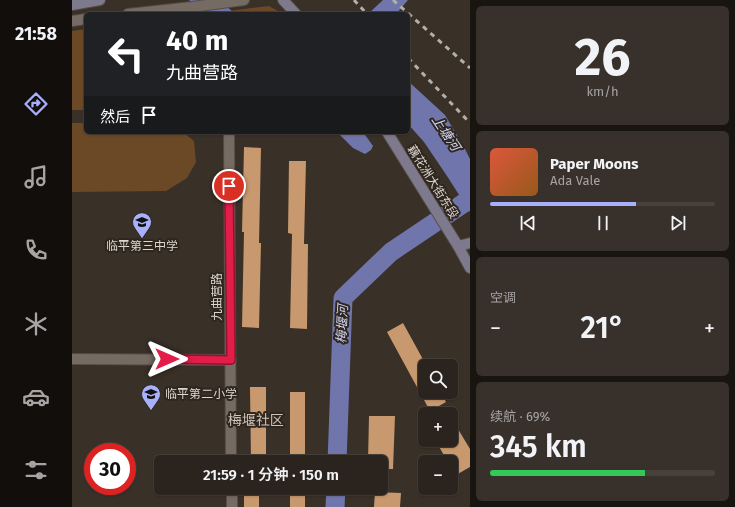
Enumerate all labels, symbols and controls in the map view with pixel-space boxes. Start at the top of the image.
text: 21:58 [15,23,57,45]
text: 40 m [166,24,229,57]
text: 26 [574,26,631,89]
icon: left [100,28,152,80]
text: 九曲营路 [166,62,238,84]
text: km/h [586,84,619,99]
icon: directions [22,90,50,118]
icon: arrive [138,104,160,126]
text: 然后 [100,108,130,126]
water label: 上塘河 [429,113,465,156]
street label: 藕花洲大街东段 [405,143,461,221]
text: Paper Moons [550,155,638,173]
icon: music [22,163,50,191]
pin [212,169,246,203]
text: Ada Vale [550,173,600,188]
icon: arrive [218,175,240,197]
school or university icon: 临平第三中学 [131,211,153,239]
icon: previous [517,212,539,234]
icon: pause [592,212,614,234]
icon: next [667,212,689,234]
icon: phone [22,236,50,264]
place label: 临平第三中学 [106,239,178,253]
street label: 九曲营路 [210,273,224,321]
text: 空调 [490,290,516,305]
water label: 梅堰河 [333,301,351,344]
icon: climate [22,310,50,338]
text: 21° [581,310,625,346]
text: − [490,315,501,342]
text: + [704,315,715,342]
position arrow [146,338,188,380]
map controls [418,359,458,495]
button: search [418,359,458,399]
icon: car [22,383,50,411]
school or university icon: 临平第二小学 [140,383,162,411]
place label: 临平第二小学 [165,387,237,401]
button: + [418,407,458,447]
text: 续航 · 69% [490,409,550,424]
district label: 梅堰社区 [228,412,284,429]
text: 345 km [490,429,587,465]
speed limit sign: 30 [84,443,136,495]
button: − [418,455,458,495]
icon: filters [22,456,50,484]
text: 21:59 · 1 分钟 · 150 m [203,466,339,484]

